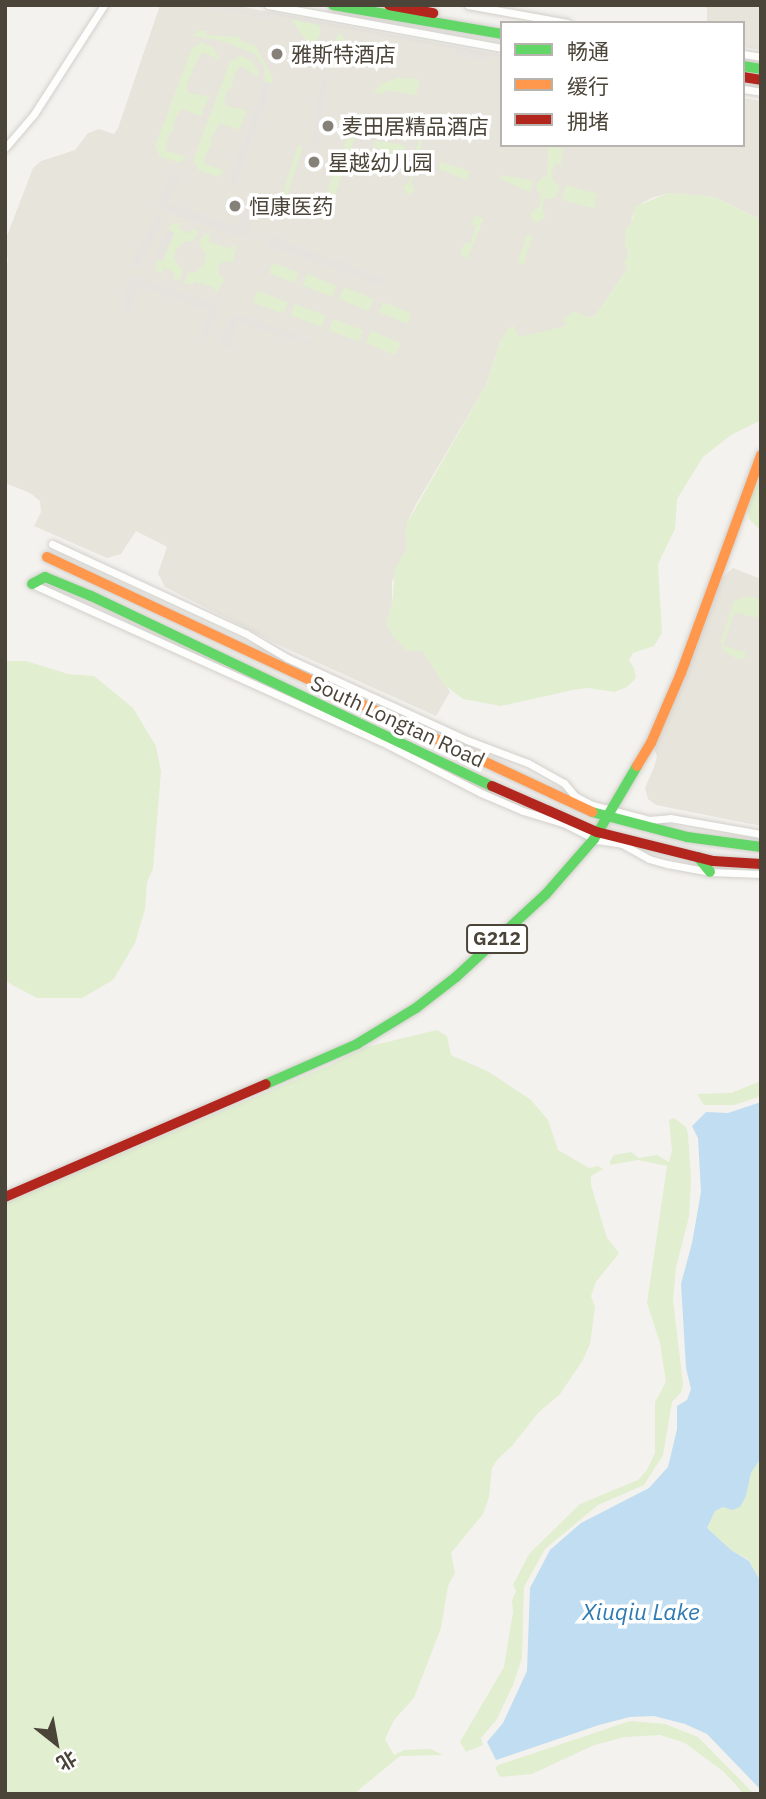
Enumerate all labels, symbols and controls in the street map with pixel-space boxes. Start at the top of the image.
legend [500,21,745,147]
text: 畅通 [567,37,609,65]
place label: 雅斯特酒店 [291,41,396,67]
marker: 雅斯特酒店 [269,46,285,62]
text: 缓行 [567,72,609,100]
text: 拥堵 [567,107,609,135]
place label: 麦田居精品酒店 [342,113,489,139]
marker: 麦田居精品酒店 [320,118,336,134]
place label: 星越幼儿园 [328,149,433,175]
marker: 星越幼儿园 [306,154,322,170]
place label: 恒康医药 [249,193,333,219]
marker: 恒康医药 [227,198,243,214]
street label: South Longtan Road [307,670,489,772]
road number: G212 [466,923,528,954]
water label: Xiuqiu Lake [582,1597,700,1625]
north arrow [21,1708,91,1778]
text: 北 [52,1746,81,1776]

